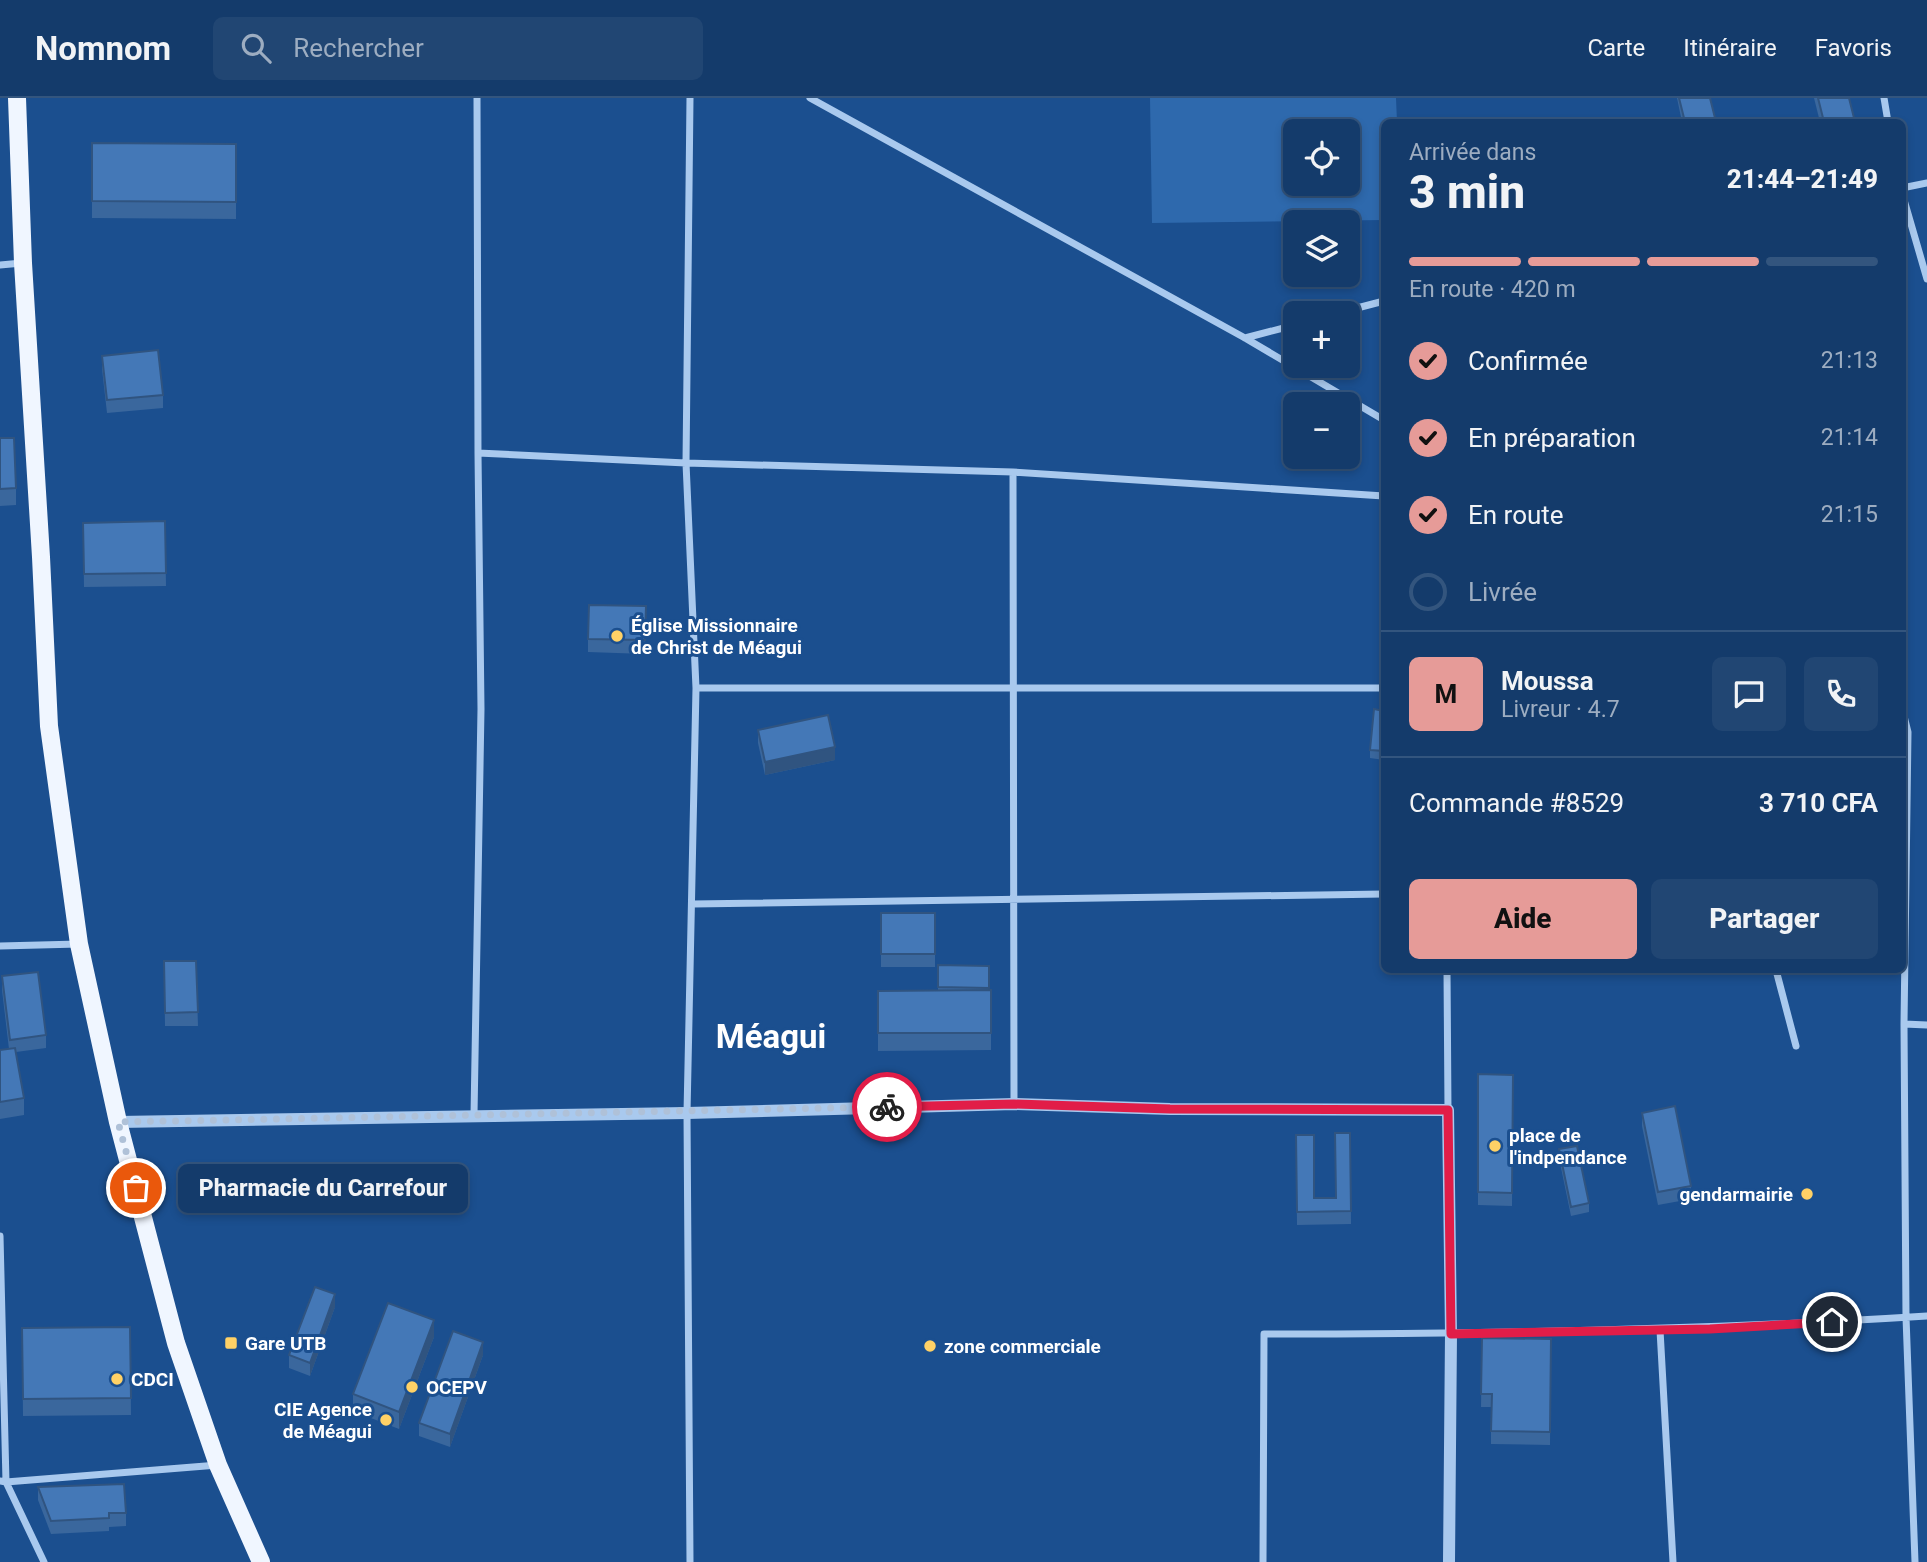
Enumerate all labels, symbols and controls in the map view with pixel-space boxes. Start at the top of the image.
search box [213,17,703,80]
text: Nomnom [35,29,171,68]
icon: search [237,29,275,67]
text: Rechercher [293,33,424,63]
text: Carte [1587,34,1645,62]
text: Itinéraire [1683,34,1777,62]
text: Favoris [1815,34,1892,62]
map controls [1283,119,1360,469]
button: locate [1283,119,1360,196]
text: Arrivée dans [1409,139,1536,166]
text: 21:44–21:49 [1727,164,1878,194]
text: 3 min [1409,165,1525,219]
button: layers [1283,210,1360,287]
text: En route · 420 m [1409,276,1576,303]
button: + [1283,301,1360,378]
icon: check [1409,342,1447,380]
text: Confirmée [1468,346,1588,376]
text: 21:13 [1821,347,1878,374]
button: − [1283,392,1360,469]
icon: check [1409,419,1447,457]
text: En préparation [1468,423,1636,453]
text: 21:14 [1821,424,1878,451]
icon: check [1409,496,1447,534]
text: En route [1468,500,1564,530]
text: 21:15 [1821,501,1878,528]
text: Livrée [1468,577,1537,607]
place label: Église Missionnaire de Christ de Méagui [631,614,802,659]
marker: Église Missionnaire de Christ de Méagui [609,628,625,644]
button: chat [1712,657,1786,731]
button: phone [1804,657,1878,731]
text: Moussa [1501,666,1594,696]
text: M [1435,679,1457,709]
text: Livreur · 4.7 [1501,696,1620,723]
text: Commande #8529 [1409,788,1624,818]
text: 3 710 CFA [1759,788,1878,818]
button: Aide [1409,879,1637,959]
button: Partager [1651,879,1878,959]
district label: Méagui [716,1017,826,1056]
courier [852,1072,922,1142]
icon: bike [868,1088,906,1126]
place label: place de l'indpendance [1509,1124,1627,1169]
marker: place de l'indpendance [1487,1138,1503,1154]
pin [106,1158,166,1218]
callout: Pharmacie du Carrefour [178,1164,468,1212]
icon: bag [117,1169,155,1207]
text: Pharmacie du Carrefour [199,1175,447,1202]
place label: gendarmairie [1680,1183,1793,1206]
marker: gendarmairie [1799,1186,1815,1202]
pin [1802,1292,1862,1352]
icon: home [1813,1303,1851,1341]
place label: Gare UTB [245,1332,326,1355]
marker: Gare UTB [223,1335,239,1351]
place label: zone commerciale [944,1335,1101,1358]
marker: zone commerciale [922,1338,938,1354]
place label: CDCI [131,1368,174,1391]
marker: CDCI [109,1371,125,1387]
place label: OCEPV [426,1376,487,1399]
marker: OCEPV [404,1379,420,1395]
place label: CIE Agence de Méagui [274,1398,372,1443]
marker: CIE Agence de Méagui [378,1412,394,1428]

